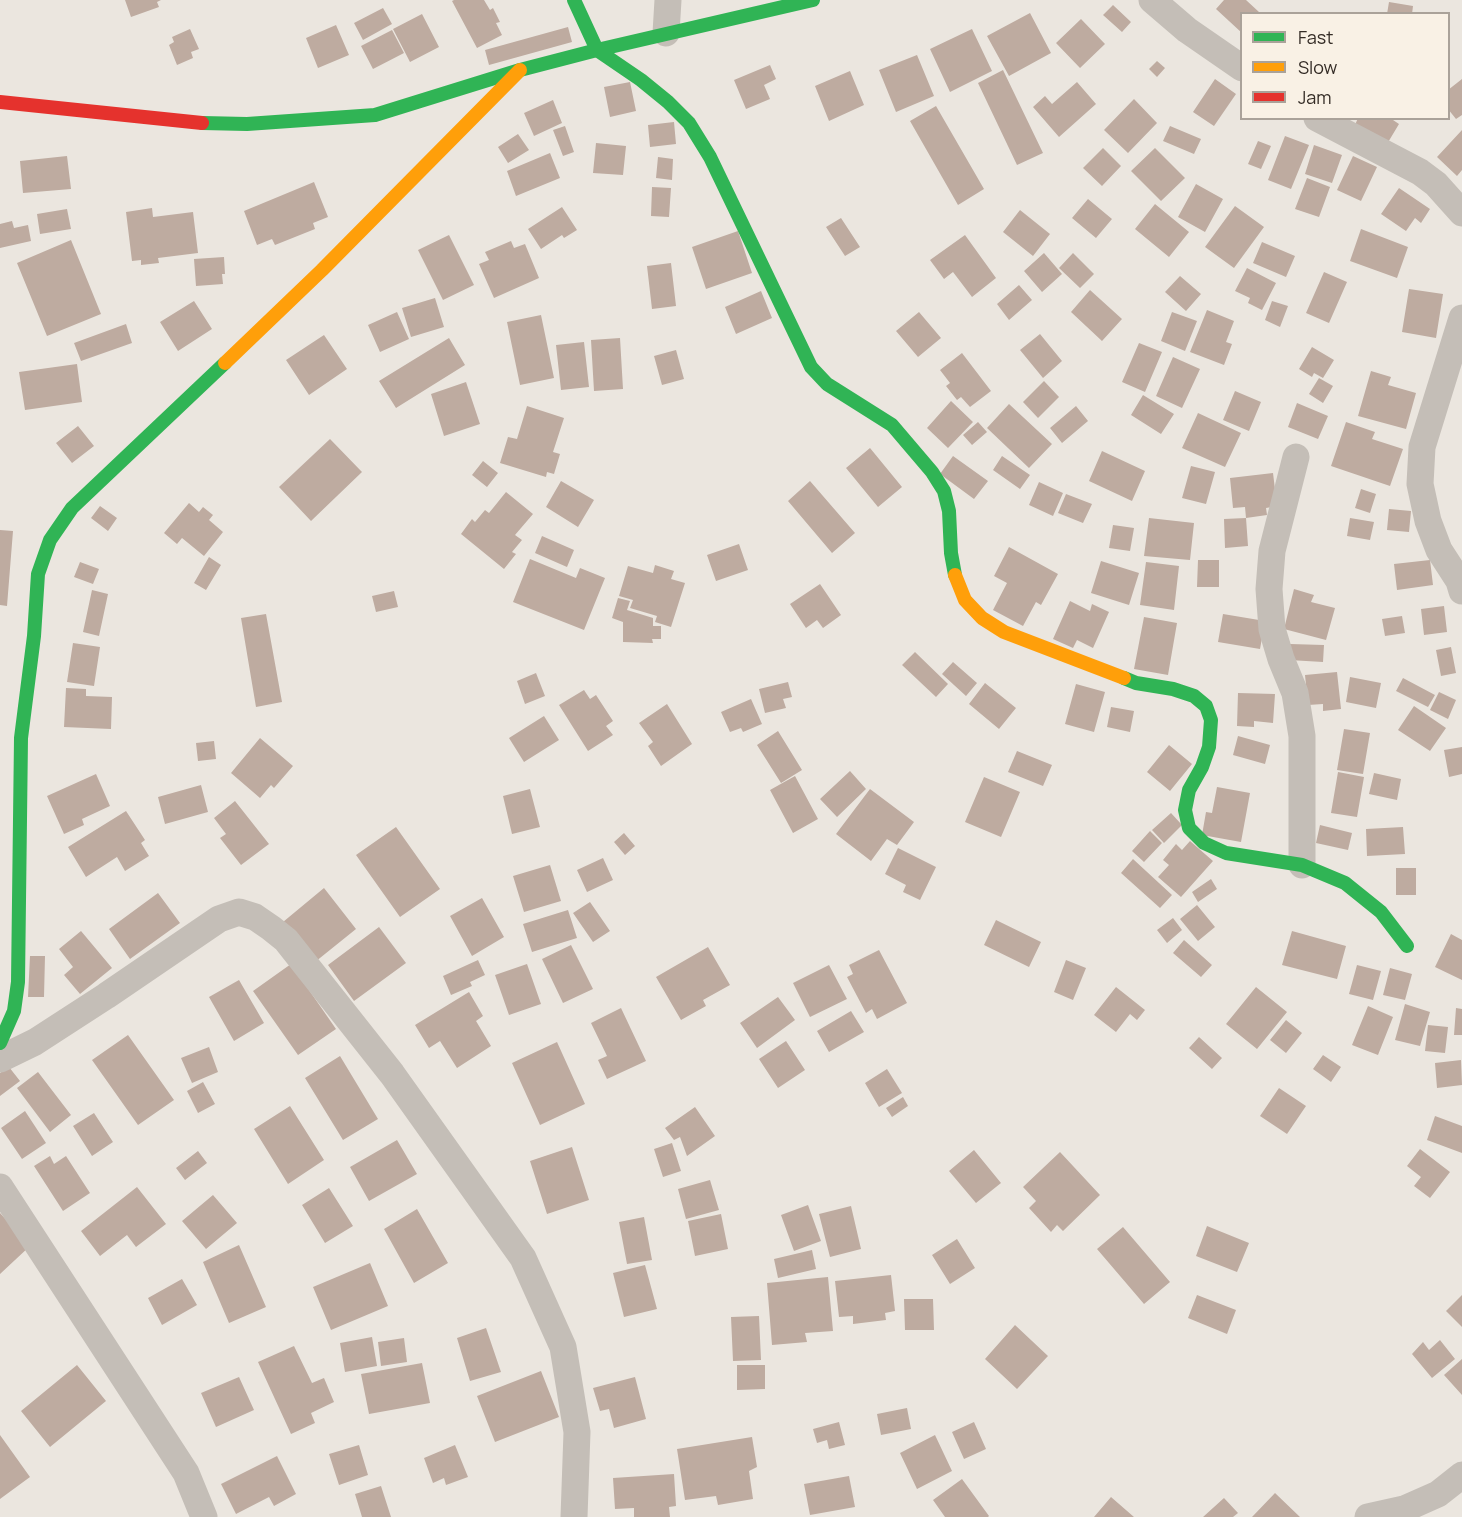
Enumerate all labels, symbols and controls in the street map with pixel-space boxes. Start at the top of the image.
legend [1240,12,1450,120]
text: Fast [1298,25,1333,49]
text: Slow [1298,55,1337,79]
text: Jam [1298,85,1332,109]

